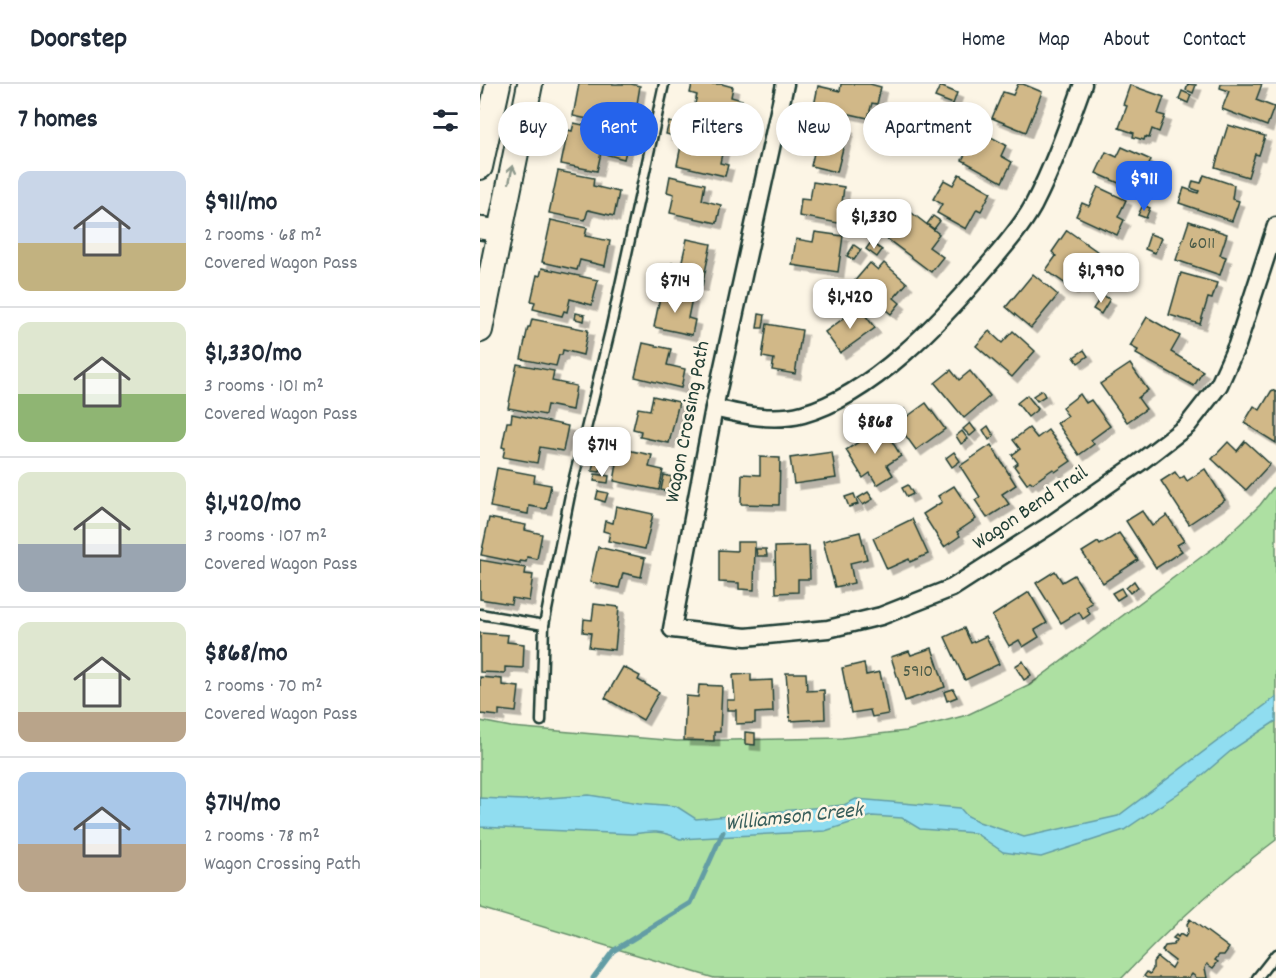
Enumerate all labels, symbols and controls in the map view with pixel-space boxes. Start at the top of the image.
text: Doorstep [30,21,127,61]
text: Home [961,26,1005,56]
text: Map [1038,26,1070,56]
text: About [1103,26,1150,56]
text: Contact [1183,26,1246,56]
text: 7 homes [18,102,98,139]
chip: Buy [498,102,568,156]
chip: Rent [580,102,658,156]
chip: Filters [670,102,764,156]
chip: New [776,102,851,156]
chip: Apartment [863,102,993,156]
icon: filters [429,104,462,137]
pin: $911 [1108,161,1180,212]
one-way arrow [506,165,517,184]
text: $911 [1130,166,1158,194]
text: $911/mo [204,185,277,222]
icon: home [66,195,138,267]
pin: $1,330 [825,199,923,250]
text: $1,330 [851,204,897,232]
text: 2 rooms · 68 m² [204,222,322,250]
house number: 6011 [1189,232,1215,257]
text: Covered Wagon Pass [204,250,358,278]
pin: $1,990 [1052,253,1150,304]
text: $1,990 [1077,258,1125,286]
pin: $714 [639,263,711,314]
text: $714 [660,268,690,296]
pin: $1,420 [801,279,899,330]
text: $1,420 [827,284,873,312]
text: $1,330/mo [204,336,302,373]
street label: Wagon Crossing Path [659,338,719,506]
icon: home [66,346,138,418]
text: 3 rooms · 101 m² [204,373,324,401]
text: Covered Wagon Pass [204,401,358,429]
pin: $868 [839,404,911,455]
text: $868 [857,409,893,437]
pin: $714 [566,427,638,478]
text: $714 [587,432,617,460]
street label: Wagon Bend Trail [967,459,1095,559]
text: $1,420/mo [204,486,301,523]
icon: home [66,496,138,568]
text: 3 rooms · 107 m² [204,523,327,551]
text: Covered Wagon Pass [204,551,358,579]
text: $868/mo [204,636,288,673]
icon: home [66,646,138,718]
house number: 5910 [903,660,933,685]
text: 2 rooms · 70 m² [204,673,323,701]
text: Covered Wagon Pass [204,701,358,729]
text: $714/mo [204,786,280,823]
water label: Williamson Creek [724,795,866,841]
icon: home [66,796,138,868]
text: 2 rooms · 78 m² [204,823,320,851]
text: Wagon Crossing Path [204,851,361,879]

